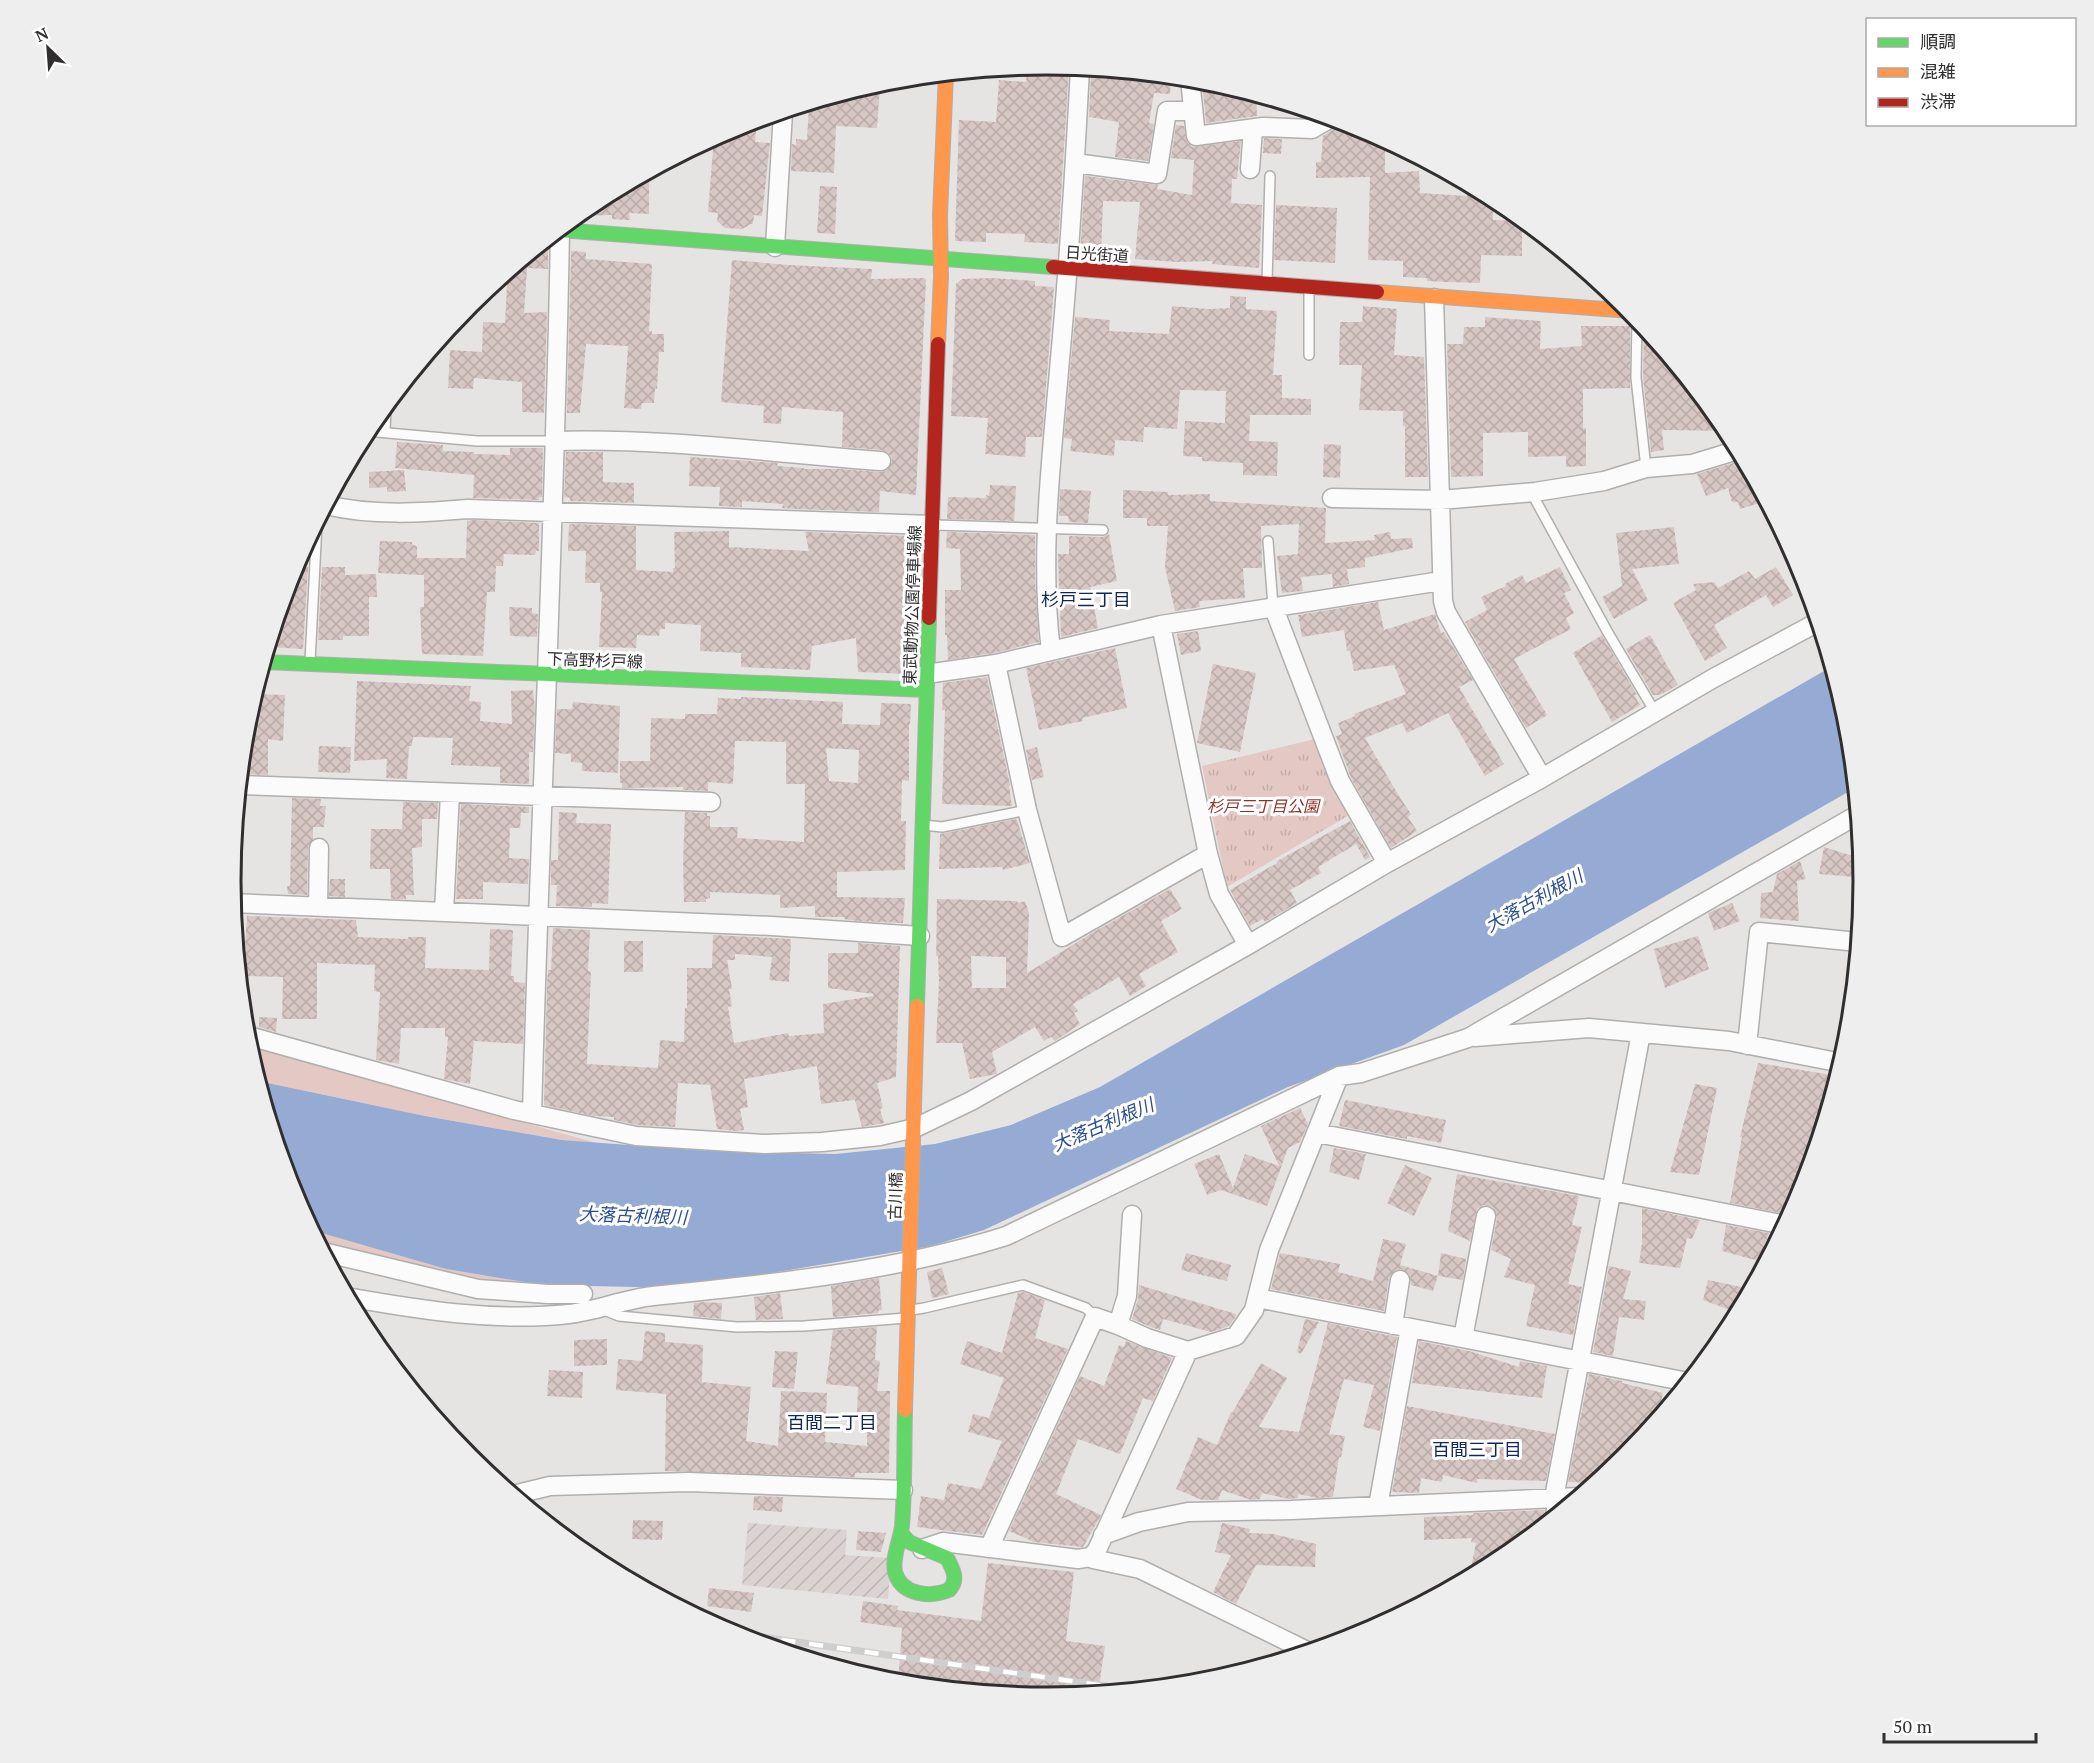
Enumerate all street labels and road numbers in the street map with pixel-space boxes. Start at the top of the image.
street label: 日光街道 [1064,241,1130,267]
street label: 東武動物公園停車場線 [898,525,926,685]
street label: 下高野杉戸線 [547,647,643,673]
street label: 古川橋 [883,1172,907,1220]

